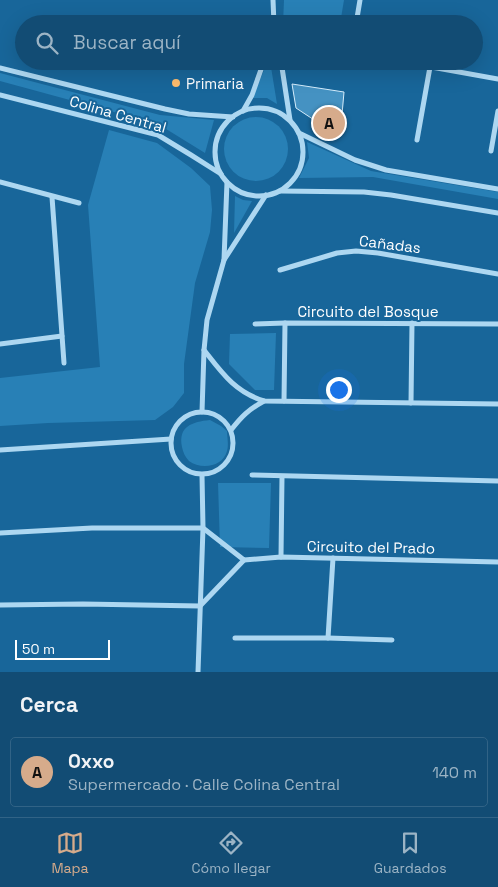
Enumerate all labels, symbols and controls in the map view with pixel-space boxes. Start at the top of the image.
search box [15,15,483,70]
icon: search [33,29,61,57]
text: Buscar aquí [73,30,181,55]
place label: Primaria [186,74,244,93]
marker: Primaria [170,77,182,89]
street label: Colina Central [67,91,169,137]
pin: A [313,104,345,142]
street label: Cañadas [358,231,422,257]
street label: Circuito del Bosque [297,302,439,321]
your location [326,377,352,403]
street label: Circuito del Prado [307,536,435,558]
scale bar [15,637,110,660]
text: 50 m [22,640,55,658]
text: Cerca [20,691,78,718]
text: Oxxo [68,749,114,774]
text: A [32,762,42,783]
text: 140 m [432,762,477,783]
text: Supermercado · Calle Colina Central [68,774,340,795]
tab: Mapa [51,829,89,877]
tab: Cómo llegar [192,829,271,877]
tab: Guardados [374,829,447,877]

